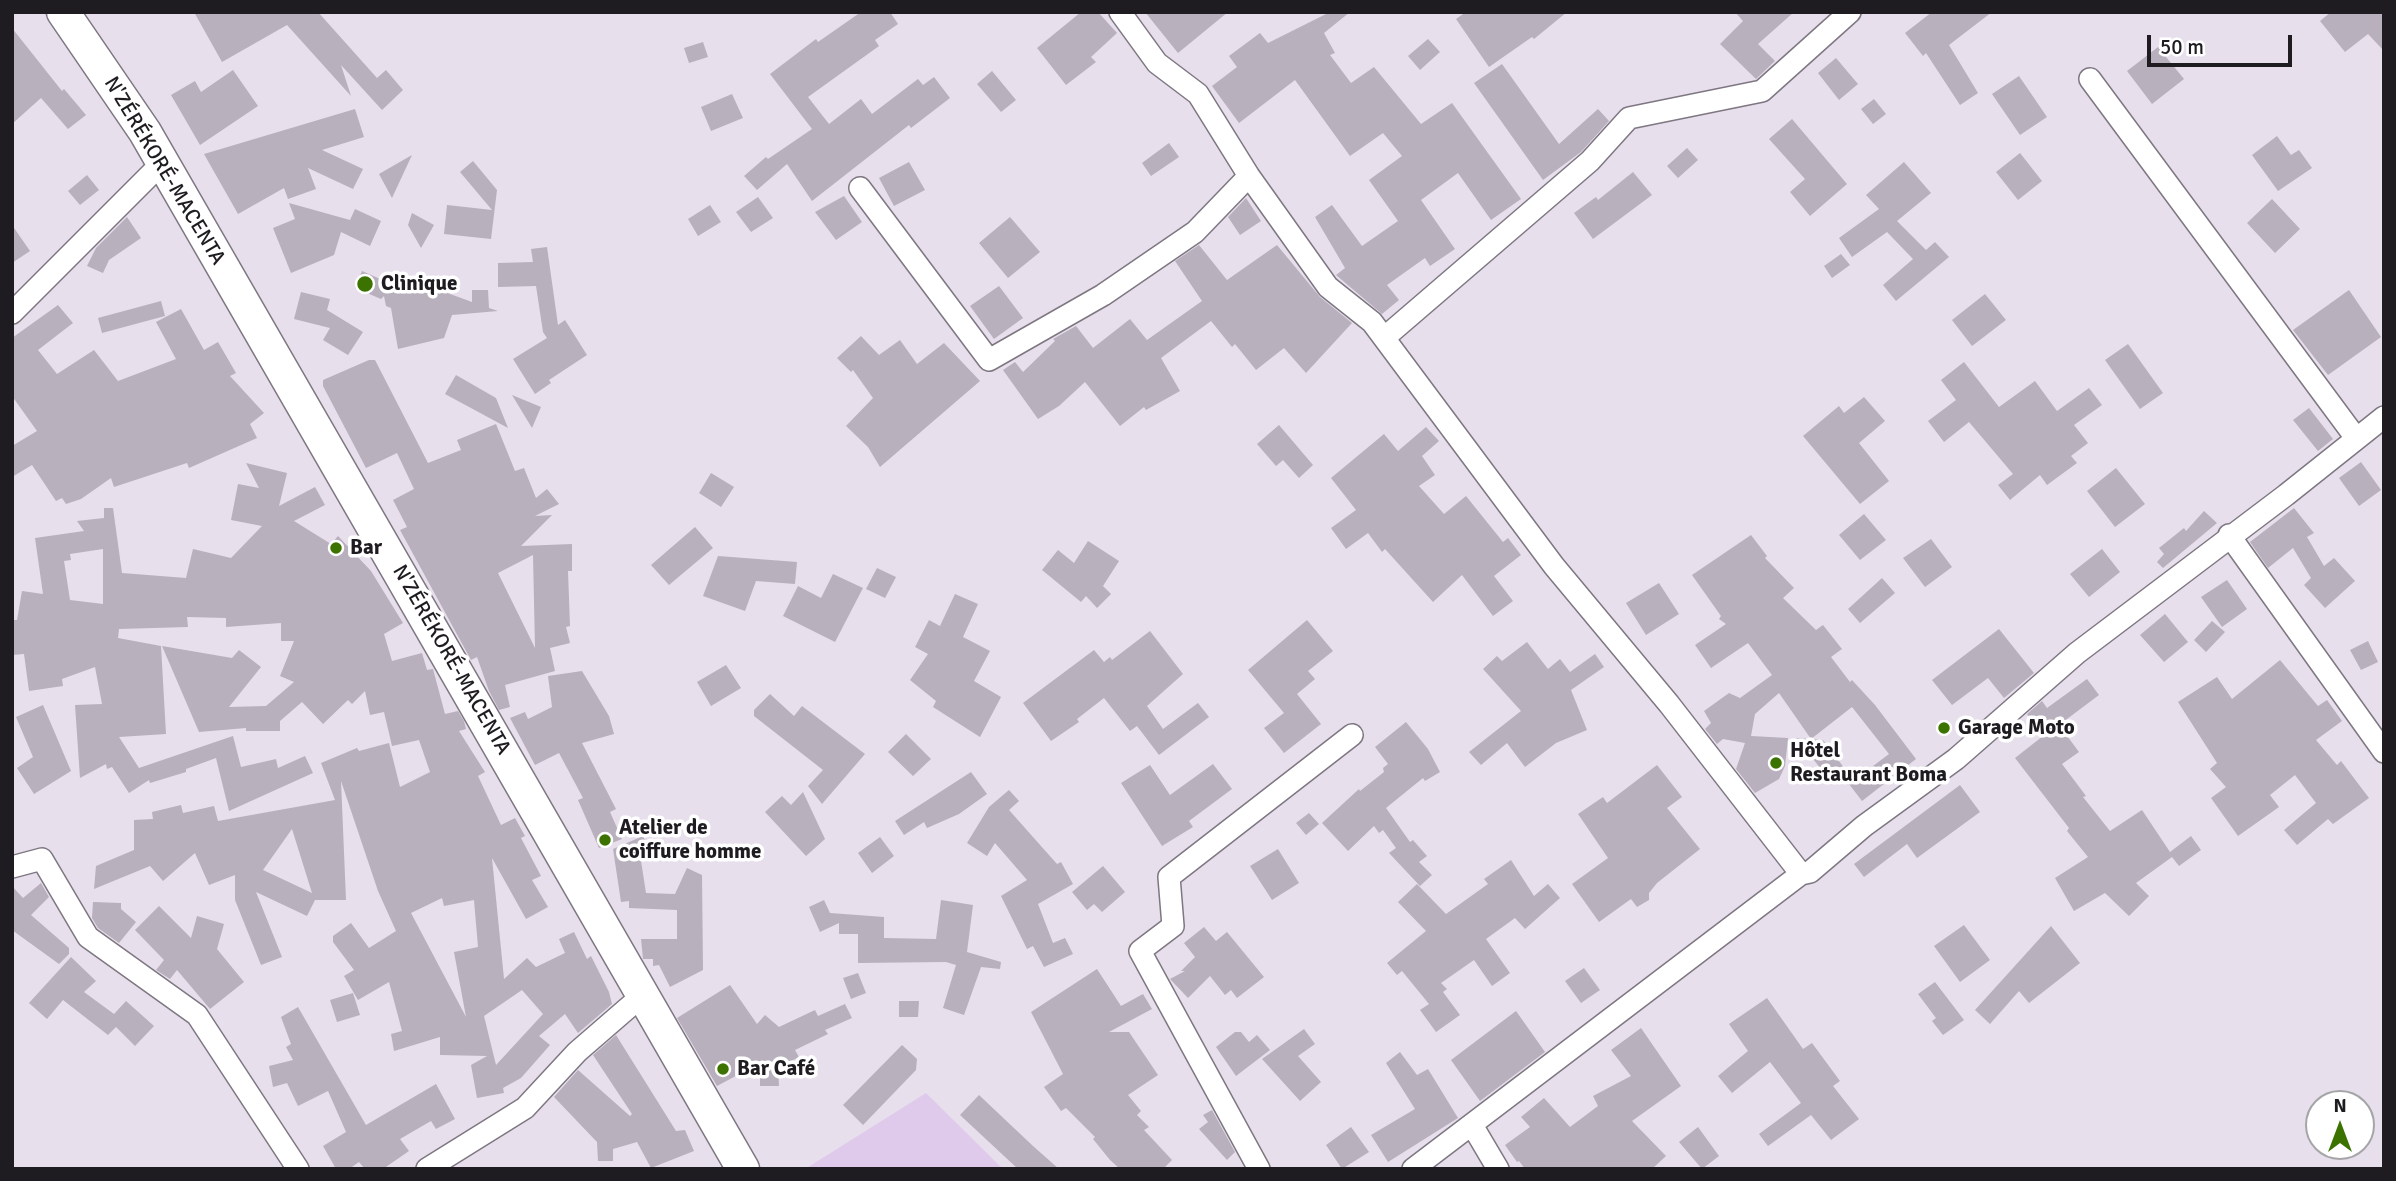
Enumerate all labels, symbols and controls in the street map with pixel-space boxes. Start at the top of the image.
scale bar [2151,21,2296,65]
text: 50 m [2160,34,2204,60]
street label: N'ZÉRÉKORÉ-MACENTA [98,72,230,270]
place label: Clinique [381,271,457,297]
marker: Clinique [355,274,375,294]
place label: Bar [350,535,382,561]
marker: Bar [328,540,344,556]
street label: N'ZÉRÉKORÉ-MACENTA [386,561,516,759]
place label: Garage Moto [1958,715,2075,741]
marker: Garage Moto [1936,720,1952,736]
place label: Hôtel Restaurant Boma [1790,738,1947,788]
marker: Hôtel Restaurant Boma [1768,755,1784,771]
place label: Atelier de coiffure homme [619,815,761,865]
marker: Atelier de coiffure homme [597,832,613,848]
place label: Bar Café [737,1056,815,1082]
marker: Bar Café [715,1061,731,1077]
north arrow [2305,1090,2375,1160]
text: N [2333,1094,2347,1118]

